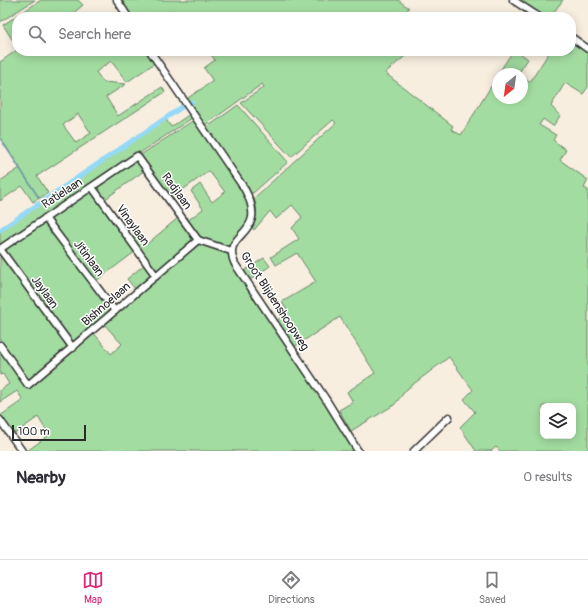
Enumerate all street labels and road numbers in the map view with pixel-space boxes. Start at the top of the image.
street label: Radjlaan [158,170,195,213]
street label: Ratielaan [39,175,86,212]
street label: Vinaylaan [113,202,153,249]
street label: Jitinlaan [70,237,107,280]
street label: Groot Blijdenshoopweg [237,249,312,354]
street label: Jaylaan [28,273,62,312]
street label: Bishnoelaan [79,279,134,330]

